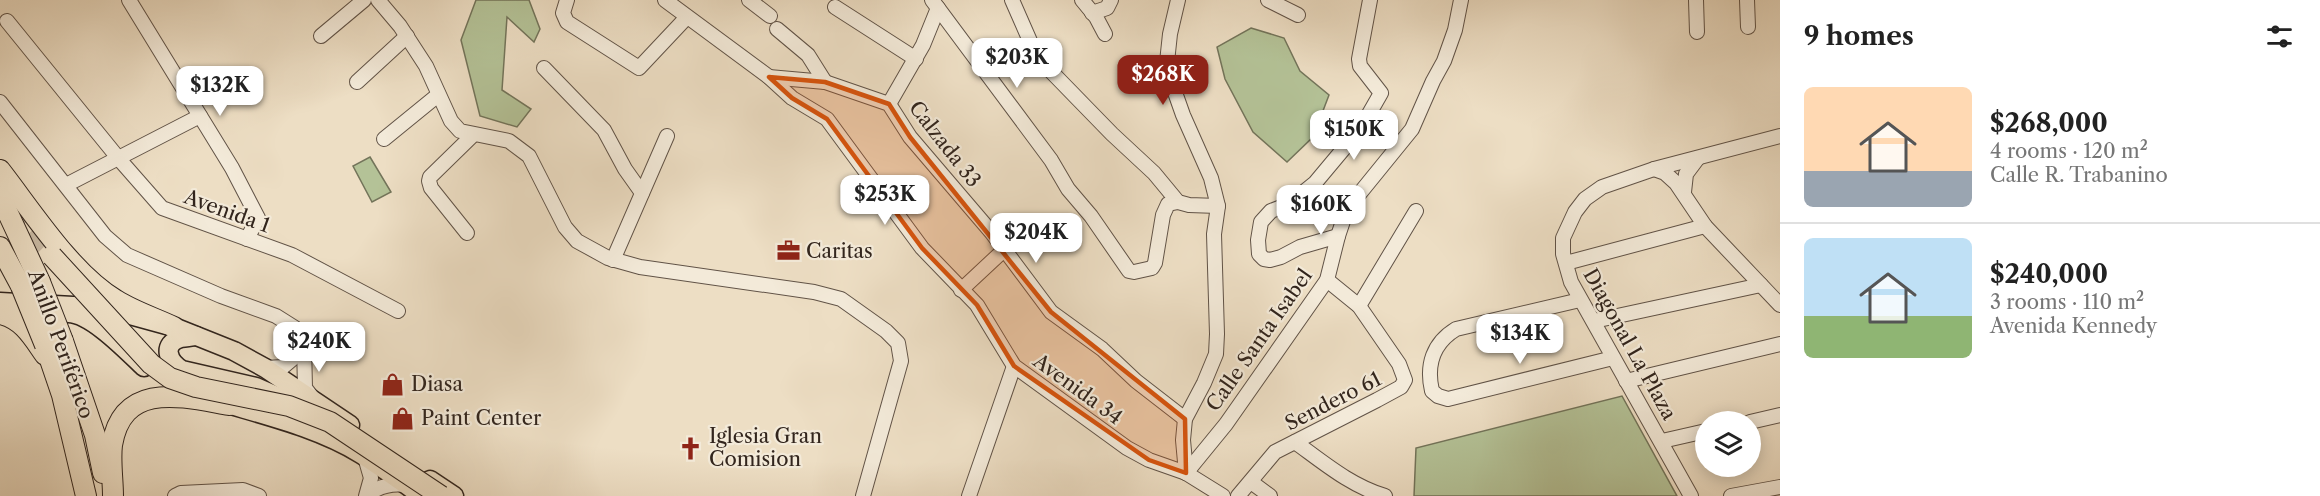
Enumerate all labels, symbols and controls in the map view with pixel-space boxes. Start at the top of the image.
text: 9 homes [1804,20,1914,52]
icon: filters [2263,20,2296,53]
pin: $203K [975,38,1059,89]
text: $203K [986,45,1049,69]
pin: $268K [1121,55,1205,106]
text: $268K [1131,62,1195,86]
pin: $132K [178,66,262,117]
text: $132K [190,73,250,97]
street label: Calzada 33 [904,96,986,192]
text: $268,000 [1990,107,2108,139]
pin: $150K [1312,110,1396,161]
icon: home [1852,111,1924,183]
text: $150K [1324,117,1384,141]
text: 4 rooms · 120 m² [1990,139,2148,163]
text: Calle R. Trabanino [1990,163,2168,187]
pin: $253K [843,175,927,226]
text: $253K [854,182,916,206]
street label: Avenida 1 [180,184,274,238]
pin: $160K [1279,185,1363,236]
text: $160K [1291,192,1351,216]
pin: $204K [994,213,1078,264]
text: $204K [1004,220,1068,244]
office icon: Caritas [775,238,801,264]
place label: Caritas [806,239,873,263]
text: $240,000 [1990,258,2108,290]
icon: home [1852,262,1924,334]
street label: Calle Santa Isabel [1201,264,1317,416]
street label: Diagonal La Plaza [1578,264,1682,424]
street label: Anillo Periférico [23,265,99,422]
text: 3 rooms · 110 m² [1990,290,2144,314]
pin: $134K [1478,314,1562,365]
text: Avenida Kennedy [1990,314,2157,338]
text: $134K [1490,321,1550,345]
pin: $240K [277,322,361,373]
text: $240K [287,329,351,353]
street label: Avenida 34 [1028,348,1127,429]
street label: Sendero 61 [1281,366,1386,436]
shop icon: Diasa [380,371,406,397]
place label: Diasa [411,372,464,396]
shop icon: Paint Center [390,405,416,431]
place label: Paint Center [421,406,542,430]
map controls [1695,411,1761,477]
button: layers [1695,411,1761,477]
place label: Iglesia Gran Comision [709,424,822,471]
church icon: Iglesia Gran Comision [678,435,704,461]

